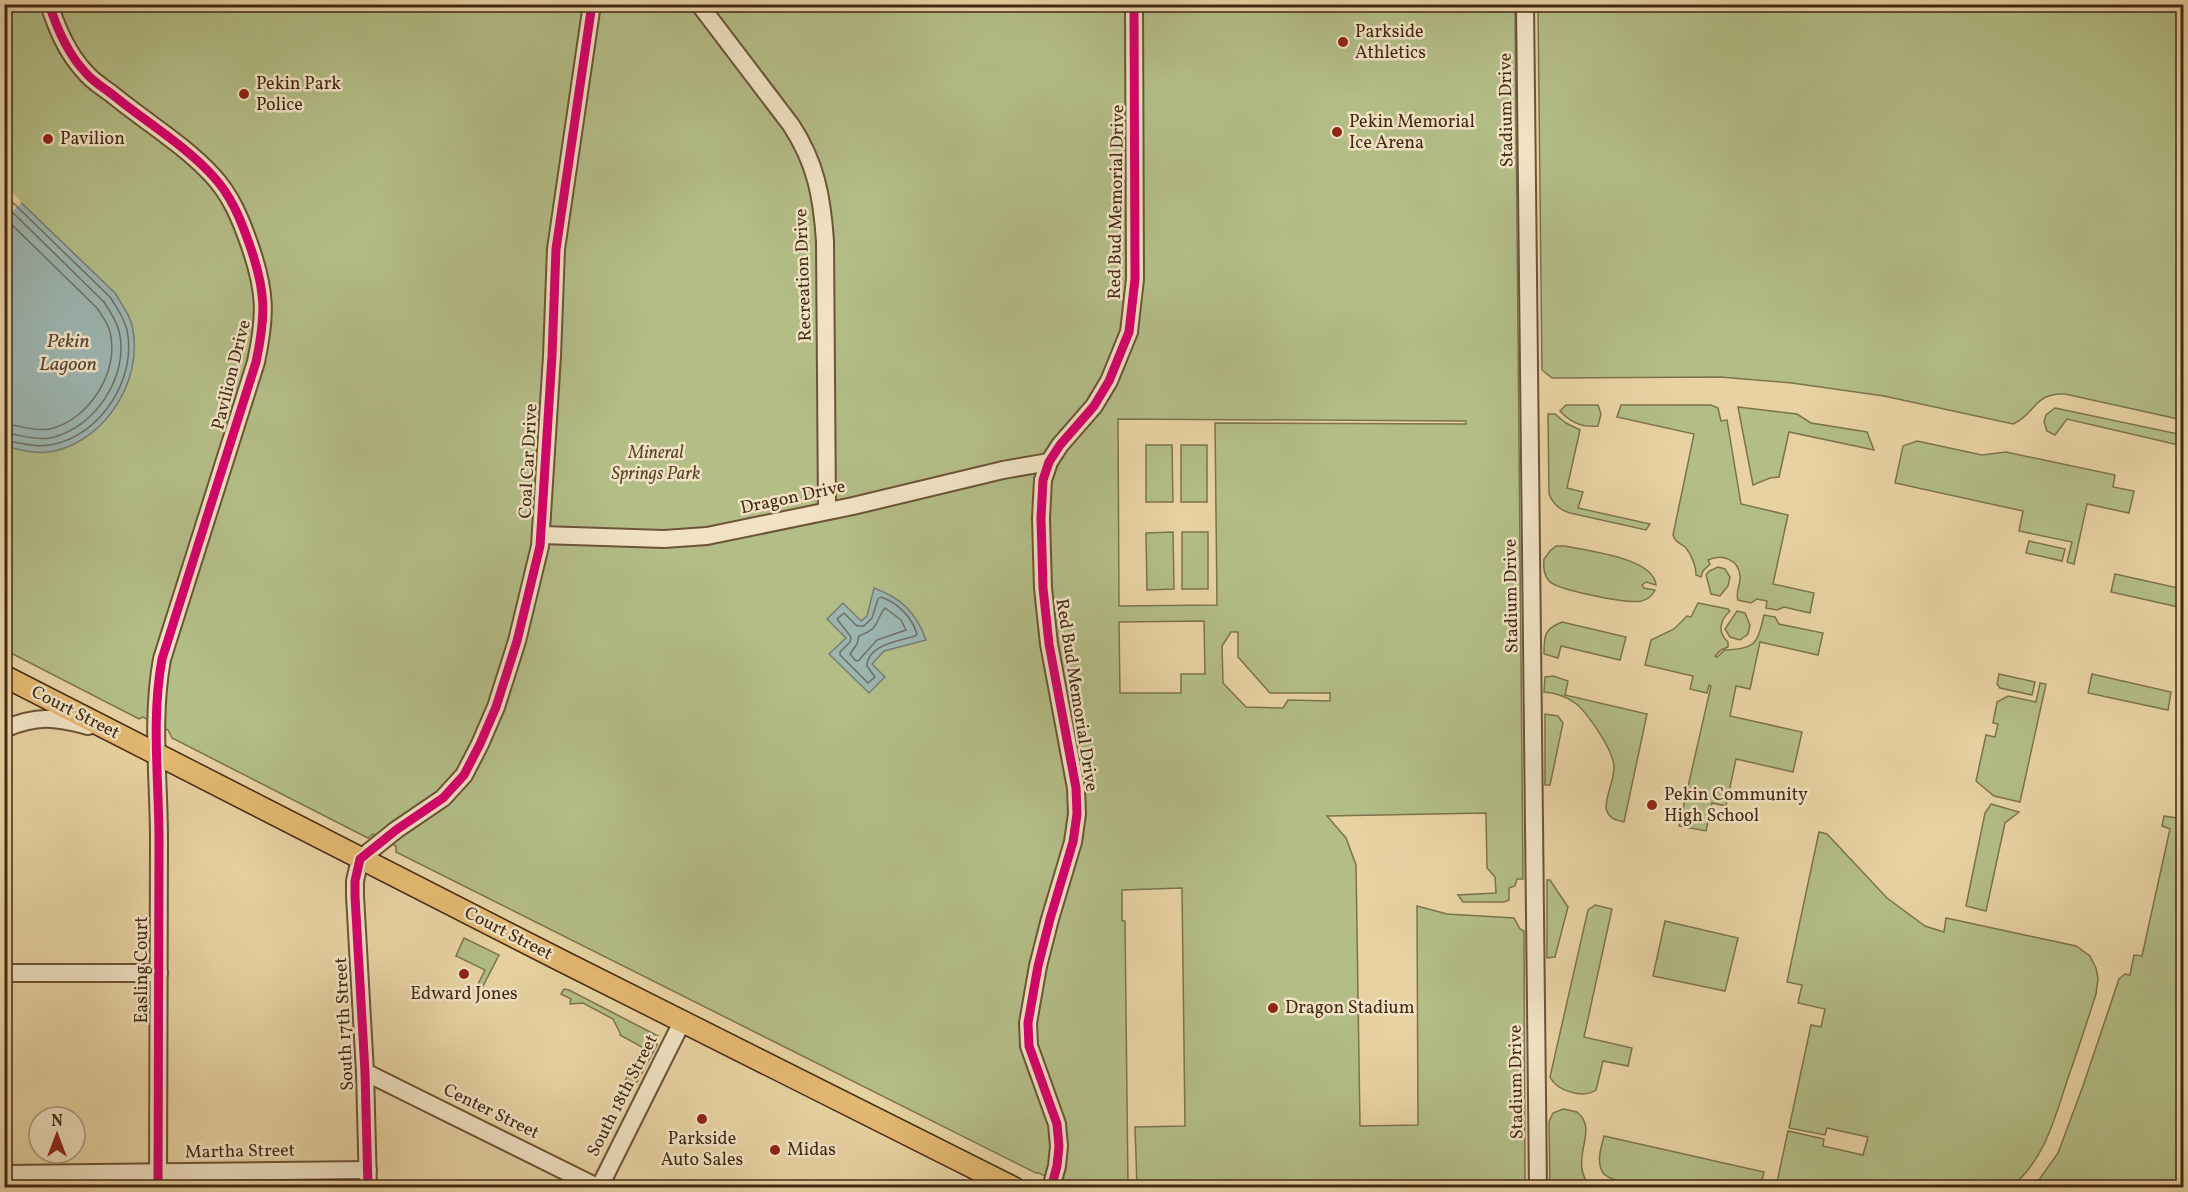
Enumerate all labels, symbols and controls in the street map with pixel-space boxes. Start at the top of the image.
place label: Parkside Athletics [1355,20,1426,66]
marker: Parkside Athletics [1336,35,1350,49]
street label: Stadium Drive [1494,53,1520,167]
place label: Pekin Park Police [256,72,341,118]
marker: Pekin Park Police [237,87,251,101]
street label: Red Bud Memorial Drive [1103,104,1131,300]
place label: Pekin Memorial Ice Arena [1349,110,1475,156]
marker: Pekin Memorial Ice Arena [1330,125,1344,139]
place label: Pavilion [60,127,125,152]
marker: Pavilion [41,132,55,146]
street label: Recreation Drive [789,208,819,342]
street label: Pavilion Drive [206,317,258,433]
water label: Pekin Lagoon [39,328,97,379]
street label: Coal Car Drive [514,403,544,519]
park label: Mineral Springs Park [612,441,700,487]
street label: Dragon Drive [738,475,848,521]
street label: Stadium Drive [1499,539,1525,653]
street label: Red Bud Memorial Drive [1048,597,1104,793]
street label: Court Street [27,680,123,746]
place label: Pekin Community High School [1664,783,1808,829]
marker: Pekin Community High School [1645,798,1659,812]
street label: Court Street [460,901,556,967]
street label: Easling Court [130,916,155,1024]
street label: South 17th Street [329,957,361,1091]
marker: Edward Jones [457,967,471,981]
place label: Edward Jones [410,982,518,1007]
place label: Dragon Stadium [1285,996,1415,1021]
marker: Dragon Stadium [1266,1001,1280,1015]
street label: Stadium Drive [1504,1025,1530,1139]
street label: South 18th Street [581,1031,665,1161]
street label: Center Street [439,1078,543,1146]
north arrow [27,1105,87,1165]
text: N [51,1111,63,1133]
marker: Parkside Auto Sales [695,1112,709,1126]
place label: Parkside Auto Sales [661,1127,743,1173]
place label: Midas [787,1138,836,1163]
street label: Martha Street [185,1139,295,1165]
marker: Midas [768,1143,782,1157]

